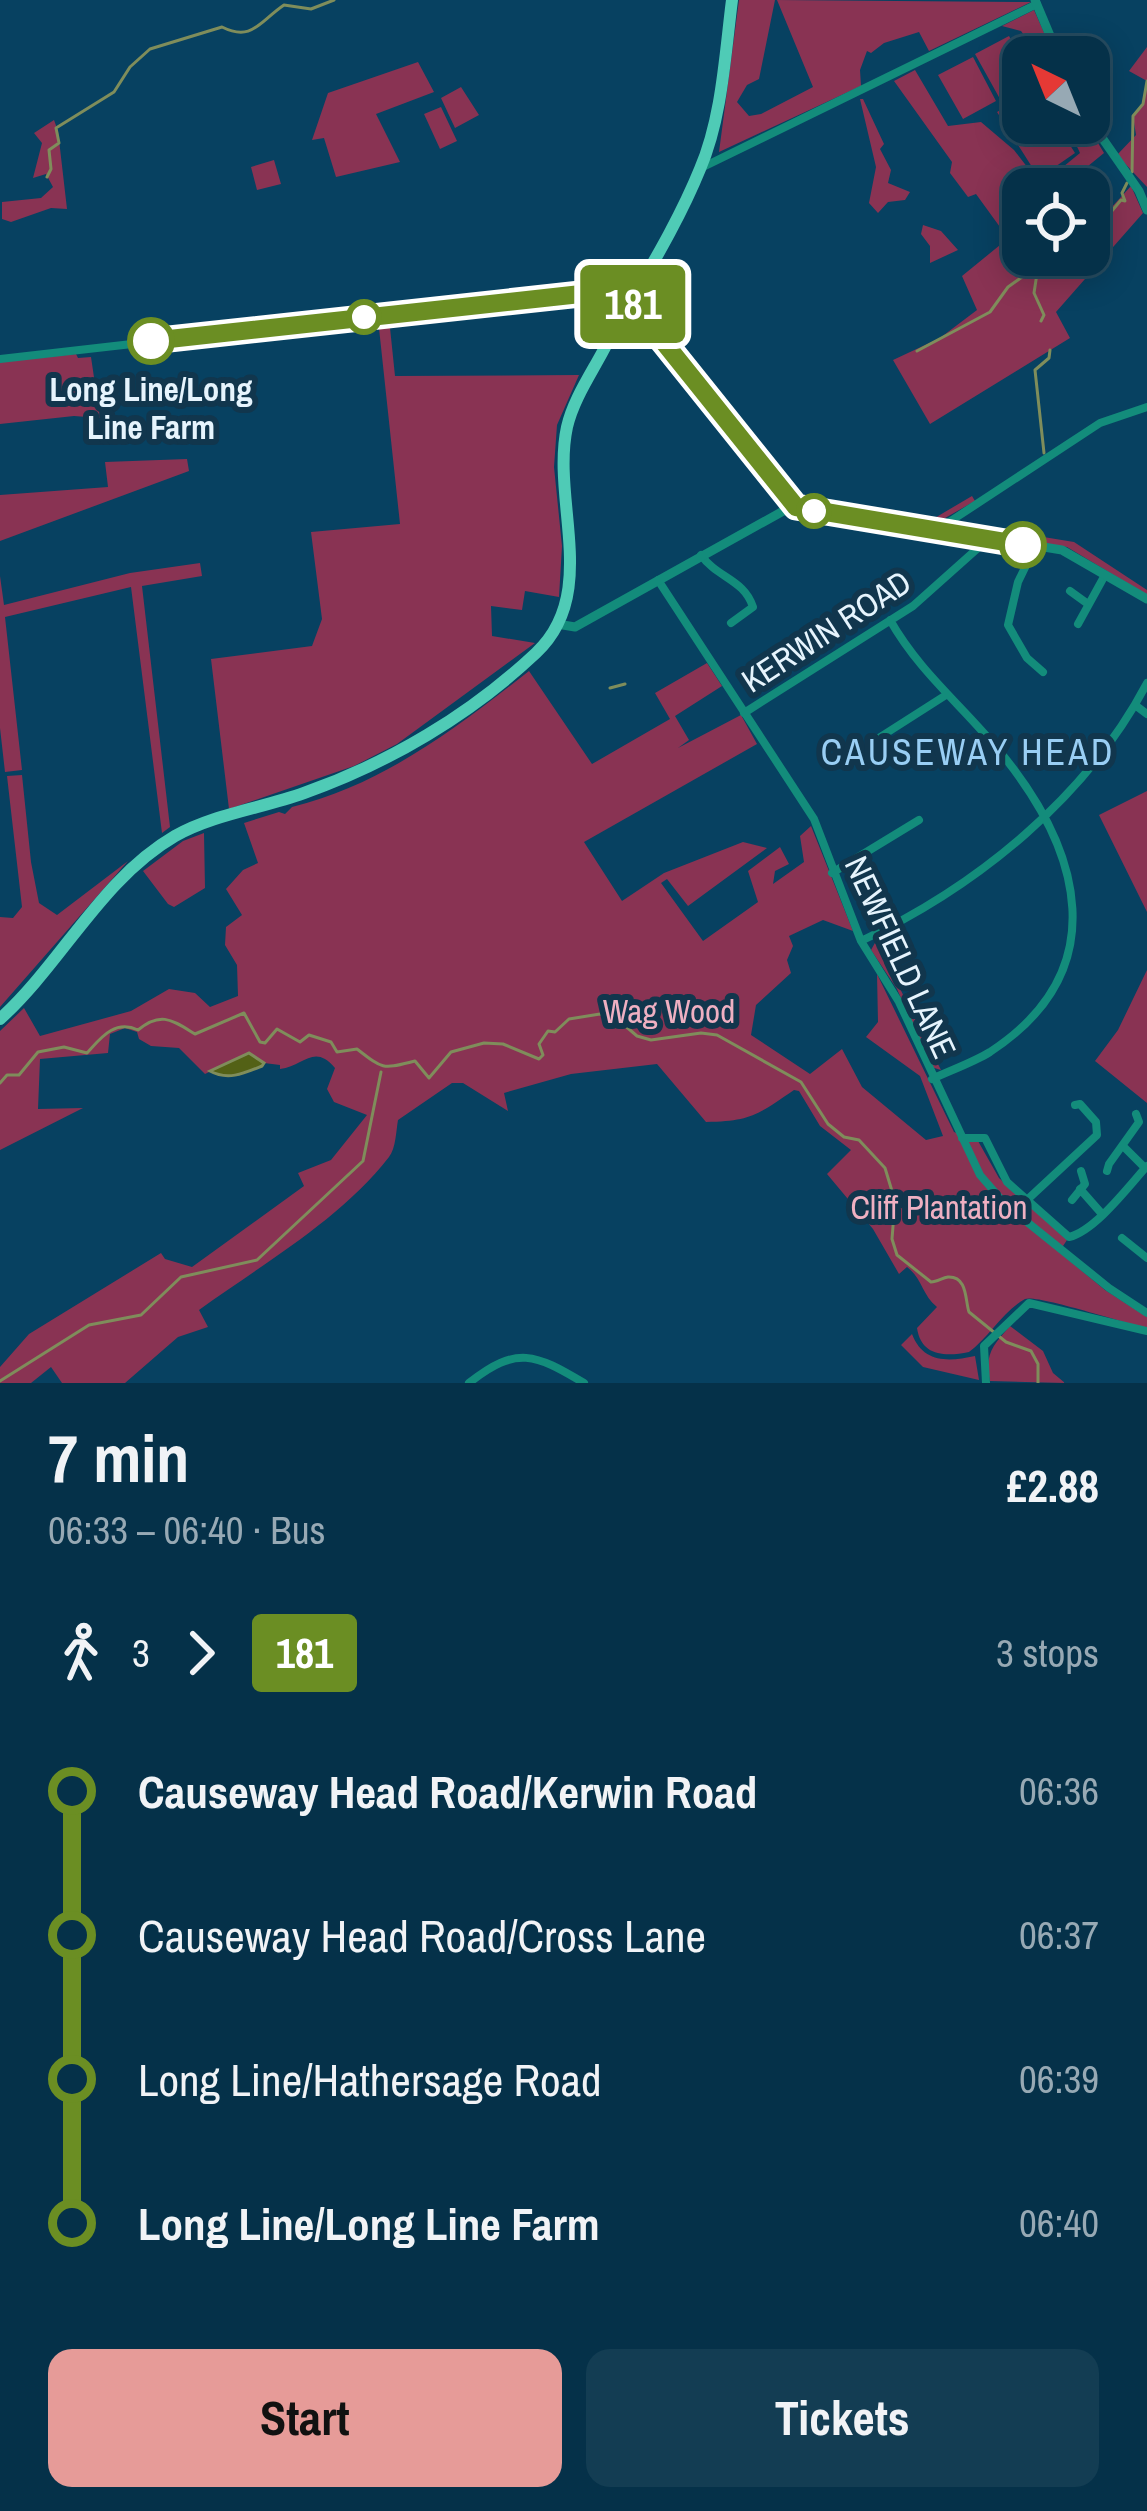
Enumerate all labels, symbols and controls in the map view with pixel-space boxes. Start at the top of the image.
north arrow [1002,36,1110,144]
map controls [1002,36,1110,276]
button: locate [1002,168,1110,276]
line badge: 181 [564,265,702,343]
text: 181 [604,276,662,332]
unlabelled marker [348,301,380,333]
marker: Long Line/Long Line Farm [129,319,173,363]
place label: Long Line/Long Line Farm [50,367,253,449]
unlabelled marker [798,495,830,527]
unlabelled marker [1001,523,1045,567]
street label: KERWIN ROAD [733,560,919,702]
district label: CAUSEWAY HEAD [821,728,1115,776]
street label: NEWFIELD LANE [835,849,967,1065]
park label: Wag Wood [603,989,735,1033]
park label: Cliff Plantation [850,1185,1028,1229]
text: 7 min [48,1414,189,1503]
text: £2.88 [1007,1455,1099,1516]
text: 06:33 – 06:40 · Bus [48,1504,325,1556]
icon: walk [48,1620,114,1686]
icon: forward [168,1620,234,1686]
text: 181 [276,1625,333,1681]
text: 3 [132,1627,150,1679]
text: 3 stops [996,1627,1099,1679]
text: Causeway Head Road/Kerwin Road [138,1761,757,1822]
text: 06:36 [1019,1765,1099,1817]
text: Causeway Head Road/Cross Lane [138,1905,706,1966]
text: 06:37 [1019,1909,1099,1961]
text: Long Line/Hathersage Road [138,2049,602,2110]
text: 06:39 [1019,2053,1099,2105]
text: Long Line/Long Line Farm [138,2193,600,2254]
text: 06:40 [1019,2197,1099,2249]
button: Start [48,2349,562,2487]
button: Tickets [586,2349,1099,2487]

